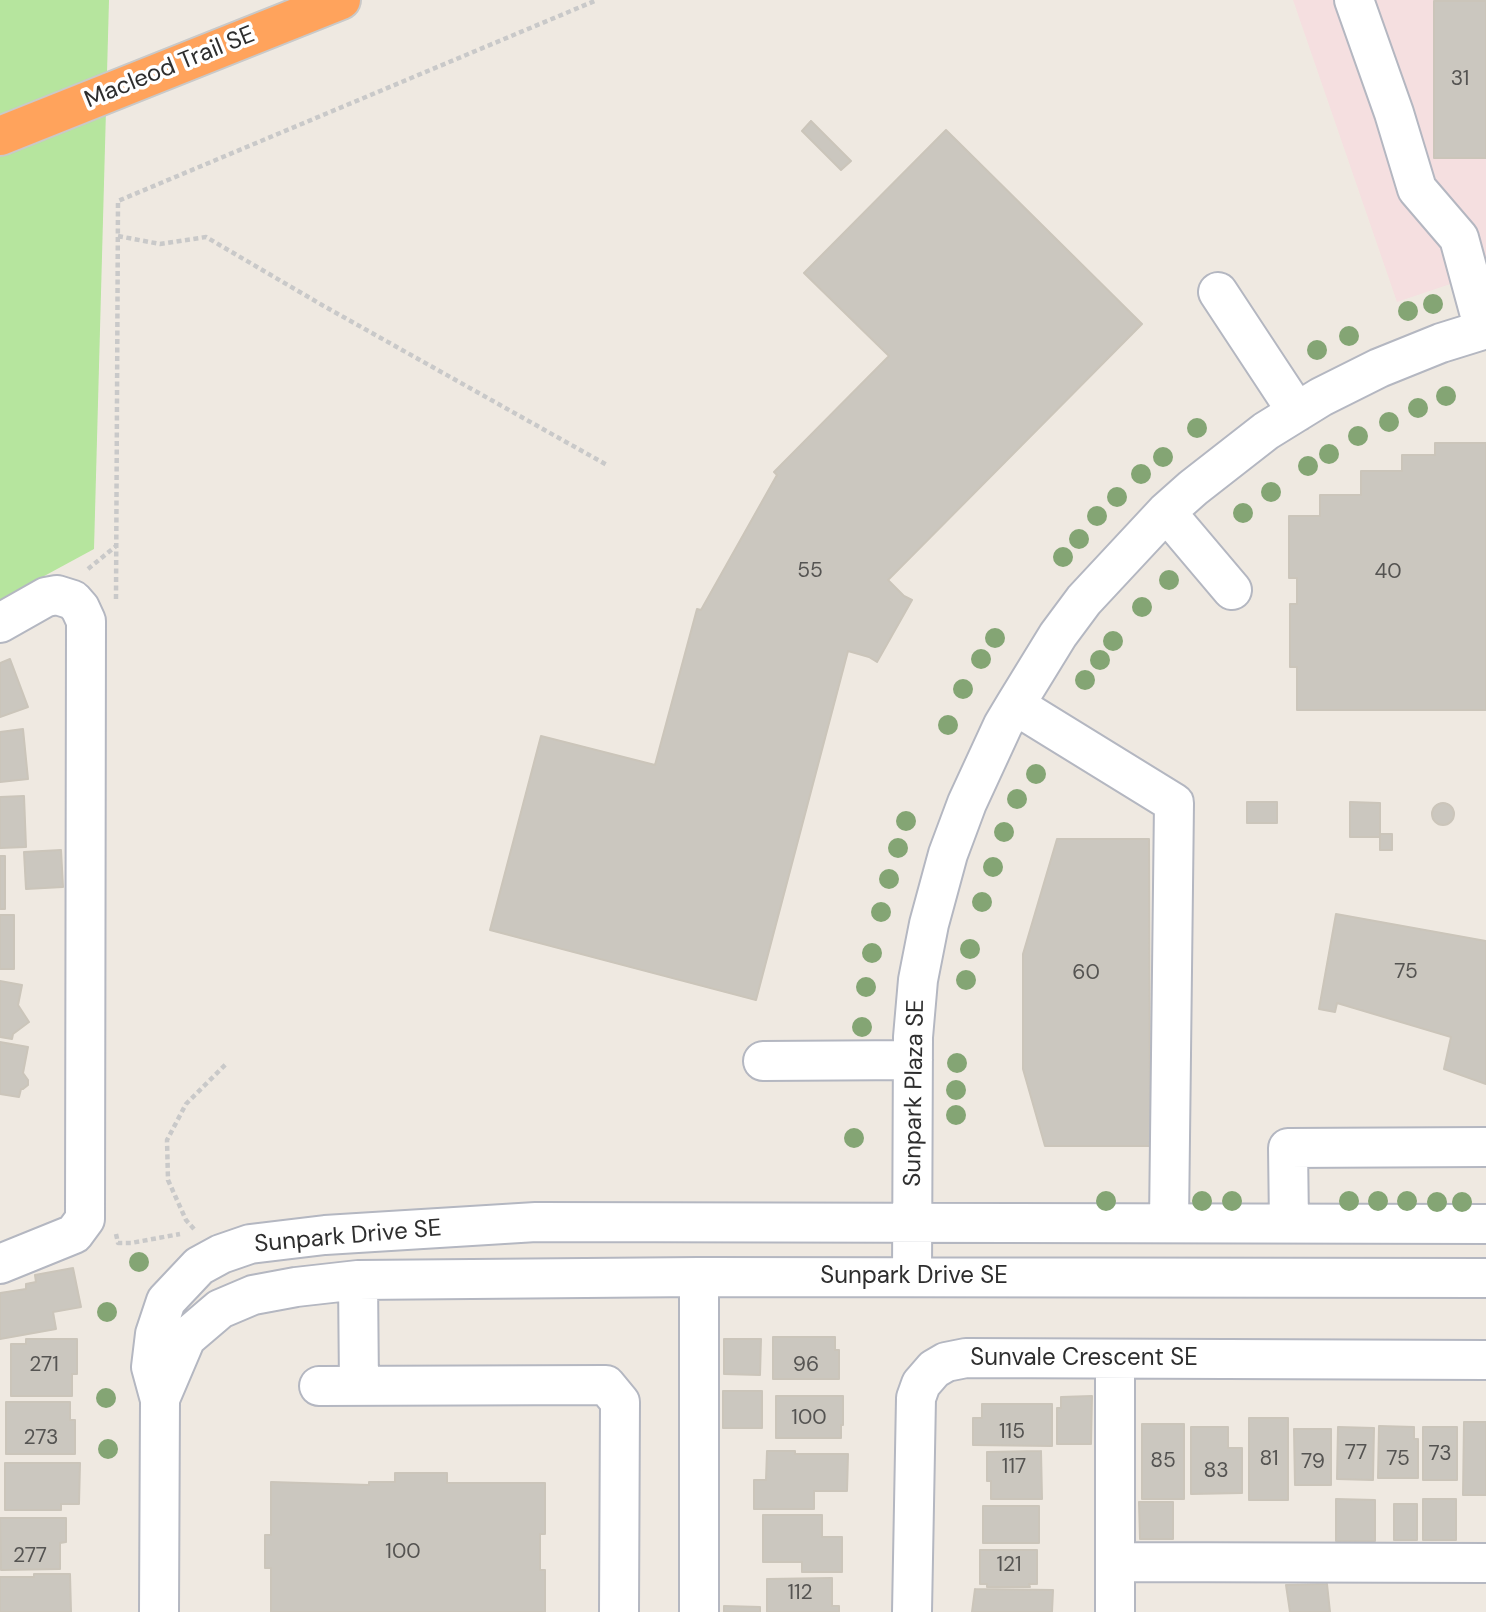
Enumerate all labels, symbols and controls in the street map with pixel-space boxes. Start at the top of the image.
street label: Macleod Trail SE [81,21,259,115]
house number: 31 [1451,66,1469,92]
house number: 55 [797,558,823,584]
house number: 40 [1374,559,1402,585]
house number: 75 [1394,959,1418,985]
house number: 60 [1072,960,1100,986]
street label: Sunpark Plaza SE [899,999,931,1187]
street label: Sunpark Drive SE [253,1214,443,1260]
street label: Sunpark Drive SE [820,1263,1008,1291]
street label: Sunvale Crescent SE [970,1345,1198,1373]
house number: 271 [29,1352,59,1378]
house number: 96 [793,1352,819,1378]
house number: 100 [791,1405,827,1431]
house number: 115 [999,1419,1025,1445]
house number: 273 [24,1425,58,1451]
house number: 77 [1345,1440,1367,1466]
house number: 73 [1428,1441,1452,1467]
house number: 81 [1260,1446,1278,1472]
house number: 75 [1386,1446,1410,1472]
house number: 85 [1150,1448,1176,1474]
house number: 79 [1301,1449,1325,1475]
house number: 117 [1002,1454,1026,1480]
house number: 83 [1203,1458,1229,1484]
house number: 100 [385,1539,421,1565]
house number: 277 [13,1543,47,1569]
house number: 121 [996,1552,1022,1578]
house number: 112 [787,1580,813,1606]

